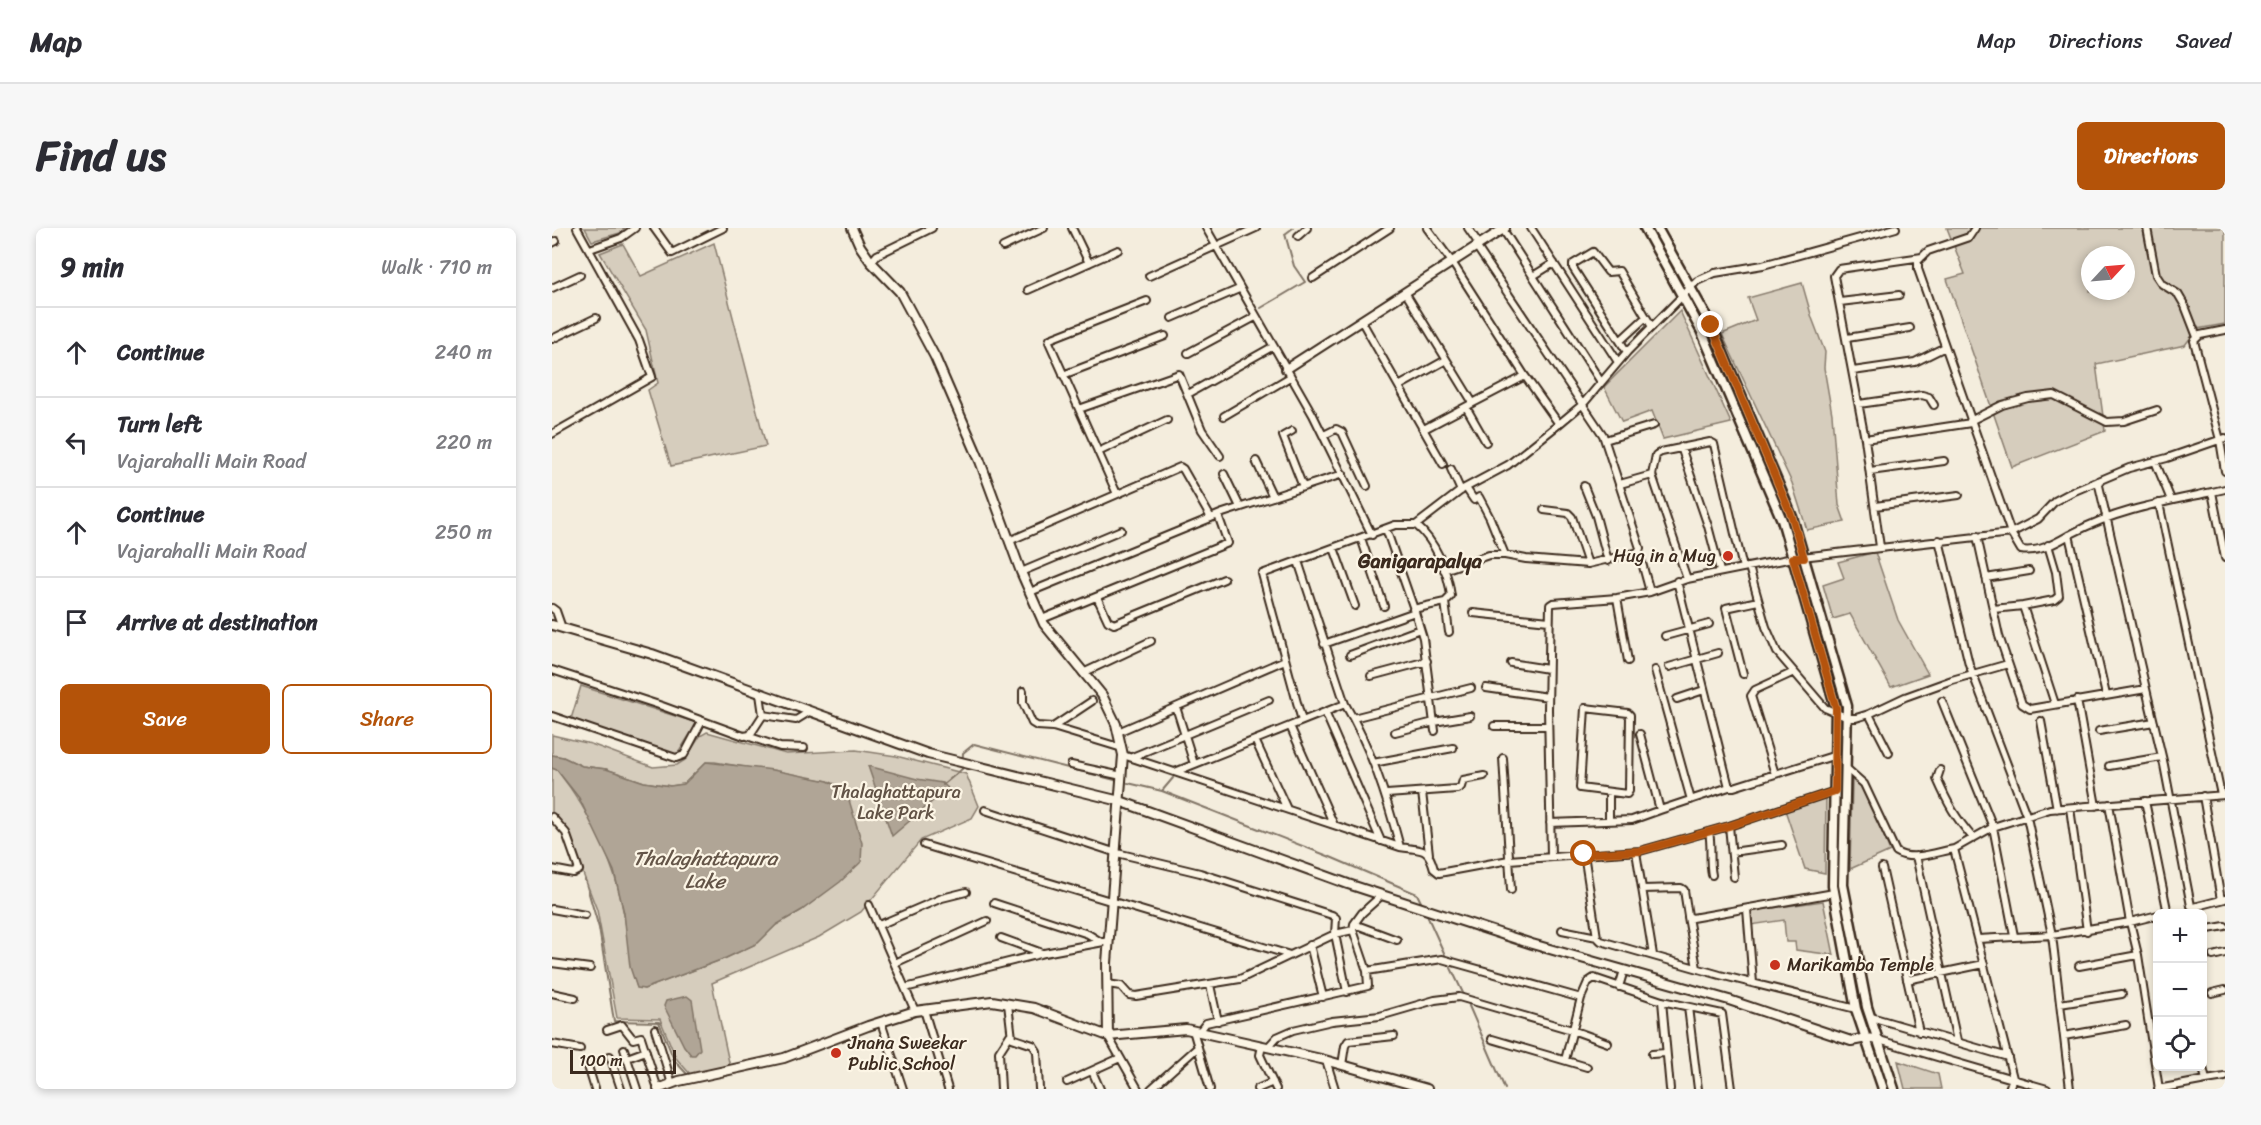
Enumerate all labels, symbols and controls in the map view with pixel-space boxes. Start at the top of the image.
text: Map [30,17,82,66]
text: Map [1977,22,2015,60]
text: Directions [2048,22,2143,60]
text: Saved [2176,22,2231,60]
text: Find us [36,119,166,193]
button: Directions [2077,122,2225,190]
text: 9 min [60,244,124,290]
north arrow [2081,246,2135,300]
text: Walk · 710 m [381,250,492,285]
route end [1697,311,1723,337]
text: Continue [117,333,205,372]
text: 240 m [435,335,492,370]
icon: ahead [60,336,93,369]
text: Turn left [117,405,202,444]
text: 220 m [436,425,492,460]
icon: left [60,426,93,459]
text: Vajarahalli Main Road [117,444,306,479]
text: Continue [117,495,205,534]
text: 250 m [435,515,492,550]
icon: ahead [60,516,93,549]
text: Vajarahalli Main Road [117,534,306,569]
place label: Hug in a Mug [1613,540,1716,572]
district label: Ganigarapalya [1357,544,1483,579]
marker: Hug in a Mug [1721,549,1735,563]
text: Arrive at destination [117,603,318,642]
icon: arrive [60,606,93,639]
button: Save [60,684,270,754]
button: Share [282,684,492,754]
park label: Thalaghattapura Lake Park [831,776,961,829]
route start [1570,840,1596,866]
water label: Thalaghattapura Lake [633,841,779,899]
map controls [2153,909,2207,1071]
button: + [2153,909,2207,963]
place label: Marikamba Temple [1787,949,1934,981]
marker: Marikamba Temple [1768,958,1782,972]
button: − [2153,963,2207,1017]
button: locate [2153,1017,2207,1071]
place label: Jnana Sweekar Public School [847,1027,968,1080]
text: 100 m [579,1046,623,1075]
marker: Jnana Sweekar Public School [829,1046,843,1060]
scale bar [570,1047,676,1074]

